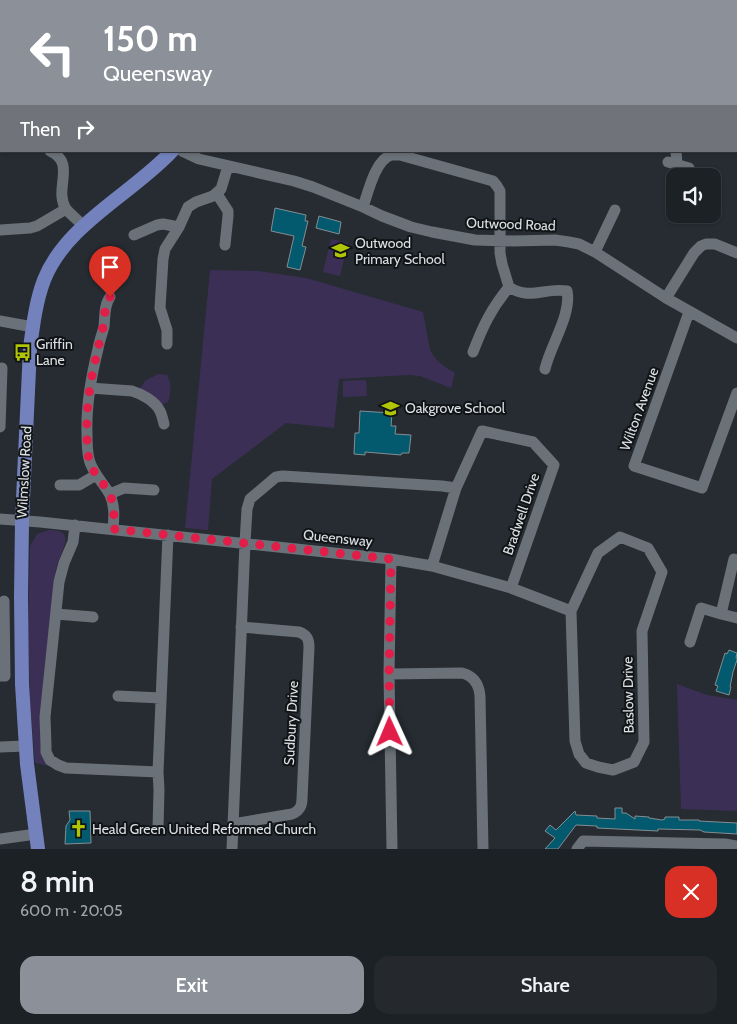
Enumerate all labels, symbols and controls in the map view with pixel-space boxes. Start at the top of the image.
text: 150 m [103,17,198,60]
icon: left [20,20,85,85]
text: Queensway [103,60,212,87]
icon: right [71,115,99,143]
text: Then [20,118,61,141]
map controls [666,168,721,223]
button: sound [666,168,721,223]
street label: Outwood Road [466,213,556,235]
place label: Outwood Primary School [355,234,445,268]
school or university icon: Outwood Primary School [331,241,351,261]
pin [89,246,131,297]
icon: arrive [96,253,124,281]
place label: Griffin Lane [36,335,73,369]
bus stop icon: Griffin Lane [12,342,32,362]
street label: Wilton Avenue [616,365,662,453]
school or university icon: Oakgrove School [381,398,401,418]
place label: Oakgrove School [405,399,506,417]
street label: Wilmslow Road [13,426,35,518]
street label: Bradwell Drive [499,471,543,557]
street label: Queensway [302,525,374,551]
street label: Baslow Drive [618,657,638,733]
street label: Sudbury Drive [280,680,302,766]
position arrow [363,705,415,757]
church icon: Heald Green United Reformed Church [68,819,88,839]
place label: Heald Green United Reformed Church [92,820,316,838]
text: 8 min [20,863,95,900]
button: close [665,866,717,918]
text: 600 m · 20:05 [20,901,123,920]
button: Exit [20,956,364,1014]
button: Share [374,956,717,1014]

